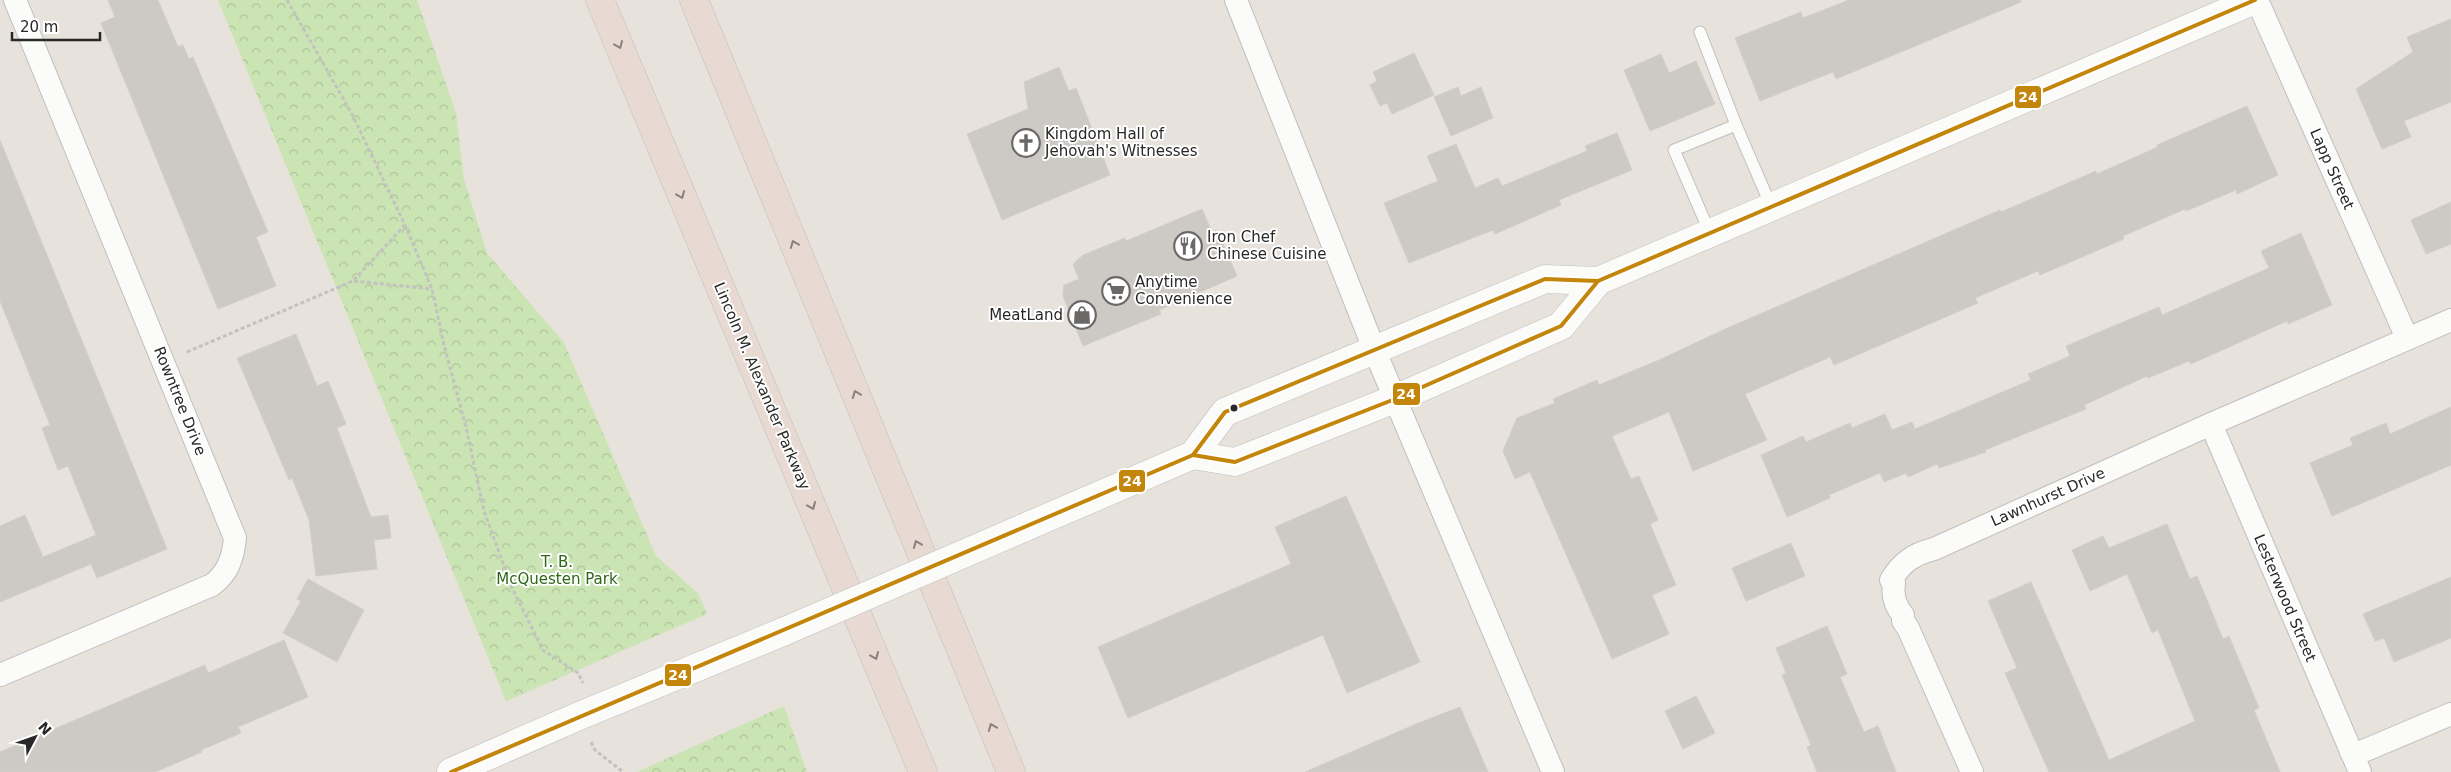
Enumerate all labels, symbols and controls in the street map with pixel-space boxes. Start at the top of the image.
scale bar [12,10,100,42]
text: 20 m [20,18,58,36]
one-way arrow [612,40,623,49]
line badge: 24 [2014,85,2042,109]
text: 24 [2018,89,2038,105]
place label: Kingdom Hall of Jehovah's Witnesses [1044,125,1198,160]
street label: Lapp Street [2306,126,2358,212]
church icon: Kingdom Hall of Jehovah's Witnesses [1011,128,1041,158]
one-way arrow [675,190,686,199]
place label: Iron Chef Chinese Cuisine [1207,228,1327,263]
restaurant icon: Iron Chef Chinese Cuisine [1173,231,1203,261]
one-way arrow [790,240,800,248]
place label: Anytime Convenience [1135,273,1232,308]
supermarket icon: Anytime Convenience [1101,276,1131,306]
street label: Lincoln M. Alexander Parkway [710,279,814,493]
shop icon: MeatLand [1067,300,1097,330]
place label: MeatLand [989,306,1063,324]
street label: Rowntree Drive [150,344,210,458]
line badge: 24 [1392,382,1421,406]
text: 24 [1396,386,1416,402]
one-way arrow [851,390,862,399]
unlabelled marker [1229,403,1239,413]
street label: Lawnhurst Drive [1988,464,2108,530]
line badge: 24 [1118,469,1146,493]
text: 24 [1122,473,1142,489]
one-way arrow [806,501,816,510]
street label: Lesterwood Street [2250,531,2320,665]
one-way arrow [913,540,924,549]
park label: T. B. McQuesten Park [496,553,618,588]
one-way arrow [869,651,879,660]
line badge: 24 [664,663,692,687]
text: 24 [668,667,688,683]
north arrow [10,712,60,762]
text: N [35,719,55,738]
one-way arrow [988,723,999,732]

